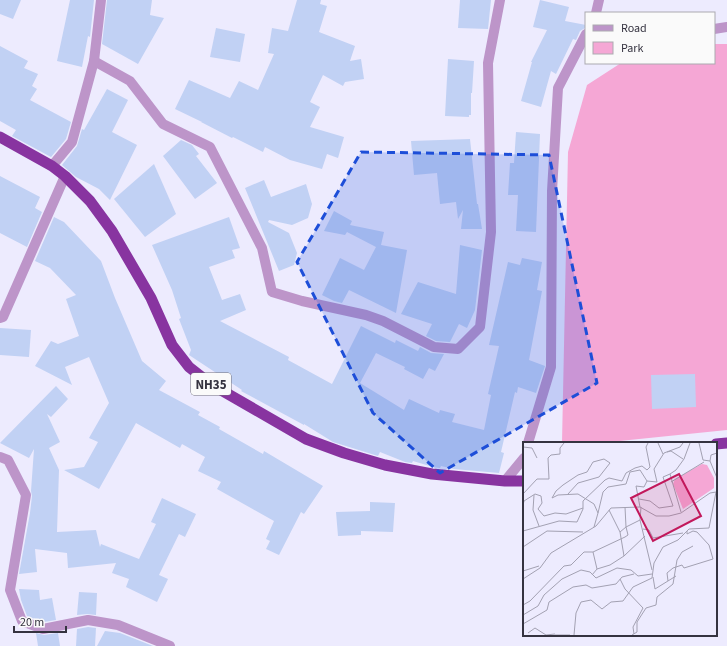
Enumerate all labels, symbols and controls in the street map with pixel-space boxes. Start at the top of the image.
legend [585,12,715,64]
text: Road [621,20,647,37]
text: Park [621,40,643,57]
road number: NH35 [191,373,231,395]
inset map [523,442,717,636]
scale bar [14,608,66,634]
text: 20 m [20,614,44,631]

